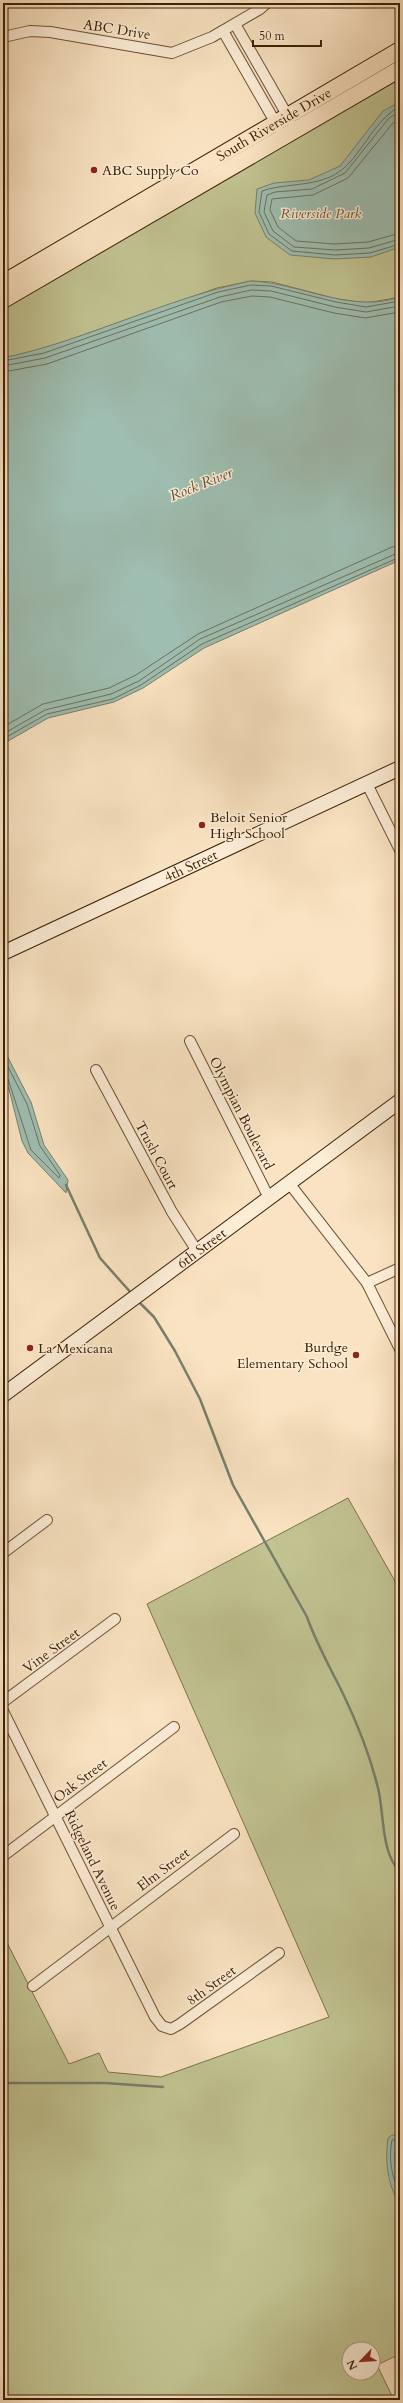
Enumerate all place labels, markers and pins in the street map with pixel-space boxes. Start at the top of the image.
place label: ABC Supply Co [102,161,199,180]
marker: ABC Supply Co [89,165,99,175]
place label: Beloit Senior High School [210,808,288,843]
marker: Beloit Senior High School [197,820,207,830]
place label: Burdge Elementary School [237,1338,348,1373]
place label: La Mexicana [38,1339,113,1358]
marker: La Mexicana [25,1343,35,1353]
marker: Burdge Elementary School [351,1350,361,1360]

